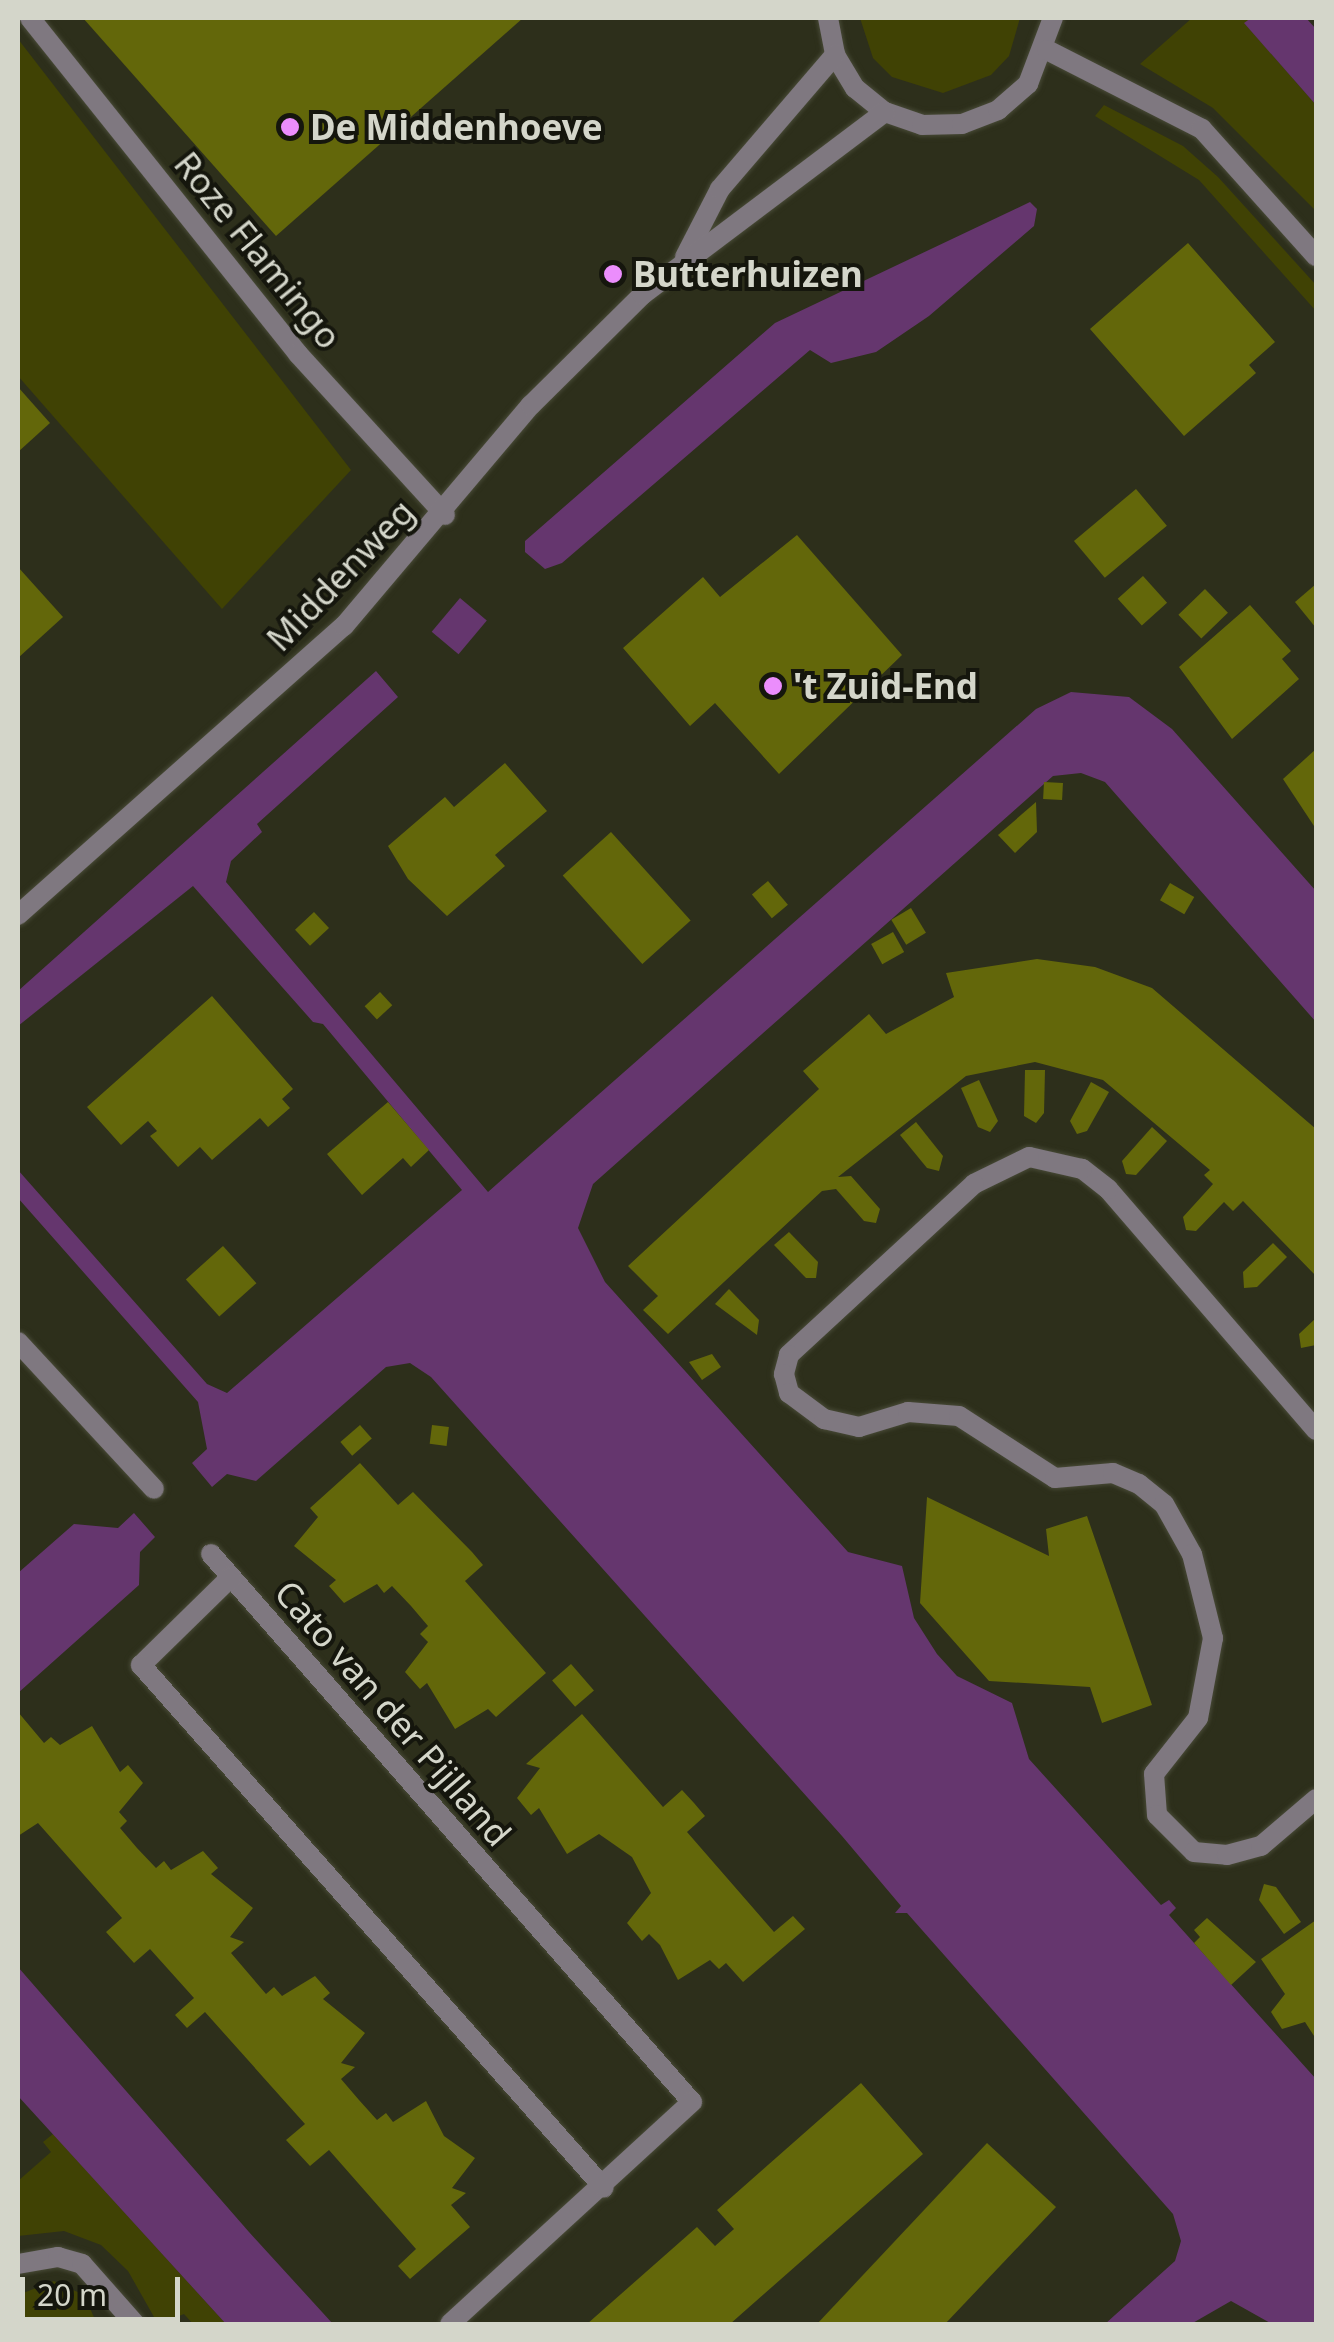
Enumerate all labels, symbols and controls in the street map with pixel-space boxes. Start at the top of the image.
place label: De Middenhoeve [310,106,603,148]
marker: De Middenhoeve [279,116,301,138]
street label: Roze Flamingo [166,143,350,357]
place label: Butterhuizen [633,253,863,295]
marker: Butterhuizen [602,263,624,285]
street label: Middenweg [258,491,422,659]
place label: 't Zuid-End [793,665,978,707]
marker: 't Zuid-End [762,675,784,697]
street label: Cato van der Pijlland [266,1572,520,1854]
scale bar [25,2257,185,2319]
text: 20 m [37,2274,107,2315]

